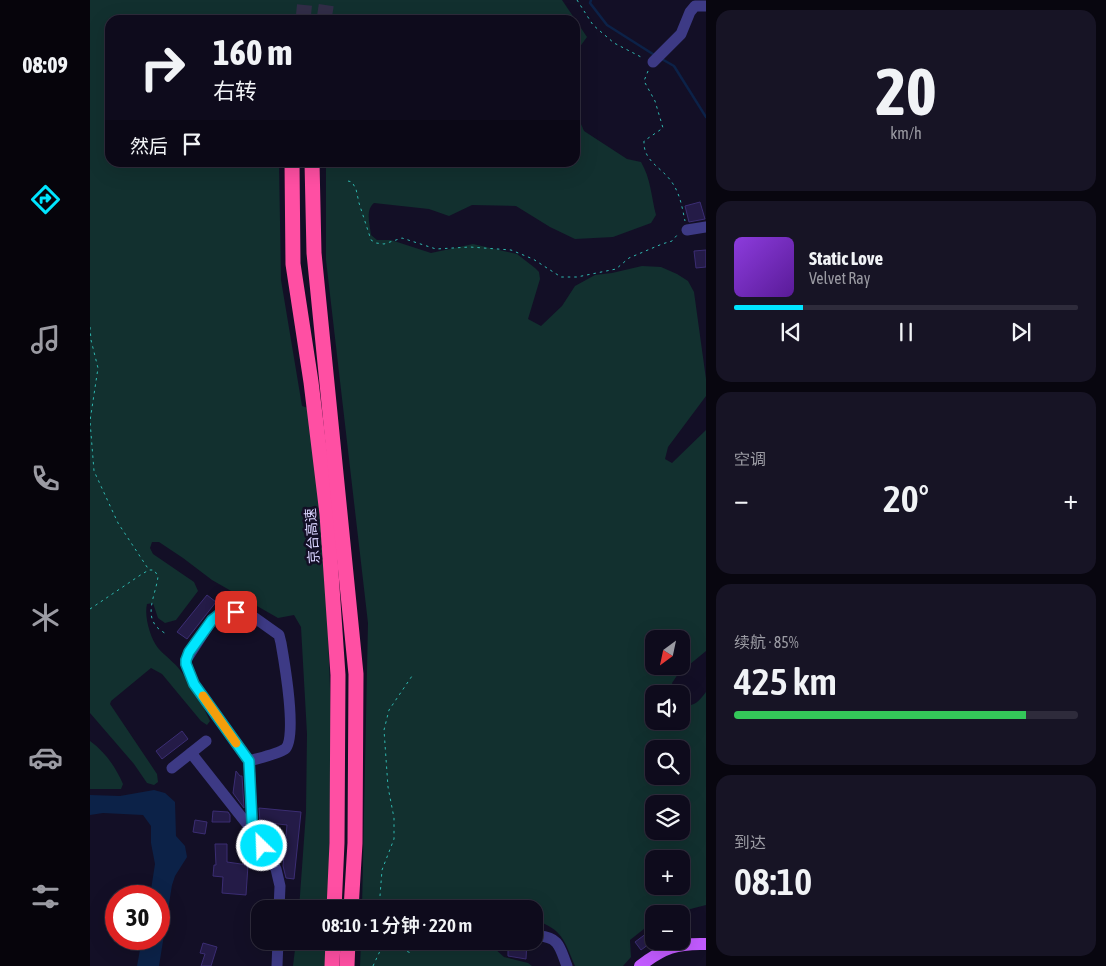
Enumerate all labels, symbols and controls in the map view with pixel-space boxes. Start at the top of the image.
text: 160 m [213,32,292,72]
icon: right [130,35,195,100]
text: 08:09 [22,52,68,78]
text: 20 [875,54,937,129]
text: 右转 [213,78,257,104]
text: km/h [890,124,922,142]
icon: arrive [178,130,206,158]
text: 然后 [130,135,168,157]
icon: directions [28,182,63,217]
text: Static Love [809,247,883,269]
text: Velvet Ray [809,269,870,287]
icon: previous [777,318,805,346]
icon: pause [892,318,920,346]
icon: next [1007,318,1035,346]
icon: music [28,322,63,357]
text: 空调 [734,450,766,468]
icon: phone [28,461,63,496]
text: 20° [883,477,929,520]
text: − [734,483,749,515]
text: + [1063,483,1078,515]
street label: 京台高速 [302,508,322,564]
pin [215,591,257,633]
icon: arrive [222,598,250,626]
icon: climate [28,600,63,635]
north arrow [645,630,690,675]
map controls [645,630,690,950]
text: 续航 · 85% [734,633,799,651]
text: 425 km [734,660,837,703]
button: sound [645,685,690,730]
icon: car [28,740,63,775]
button: search [645,740,690,785]
button: layers [645,795,690,840]
position arrow [235,819,287,871]
text: 到达 [734,833,766,851]
button: + [645,850,690,895]
text: 08:10 [734,860,812,903]
icon: filters [28,879,63,914]
speed limit sign: 30 [105,885,170,950]
button: − [645,905,690,950]
text: 08:10 · 1 分钟 · 220 m [322,914,472,936]

